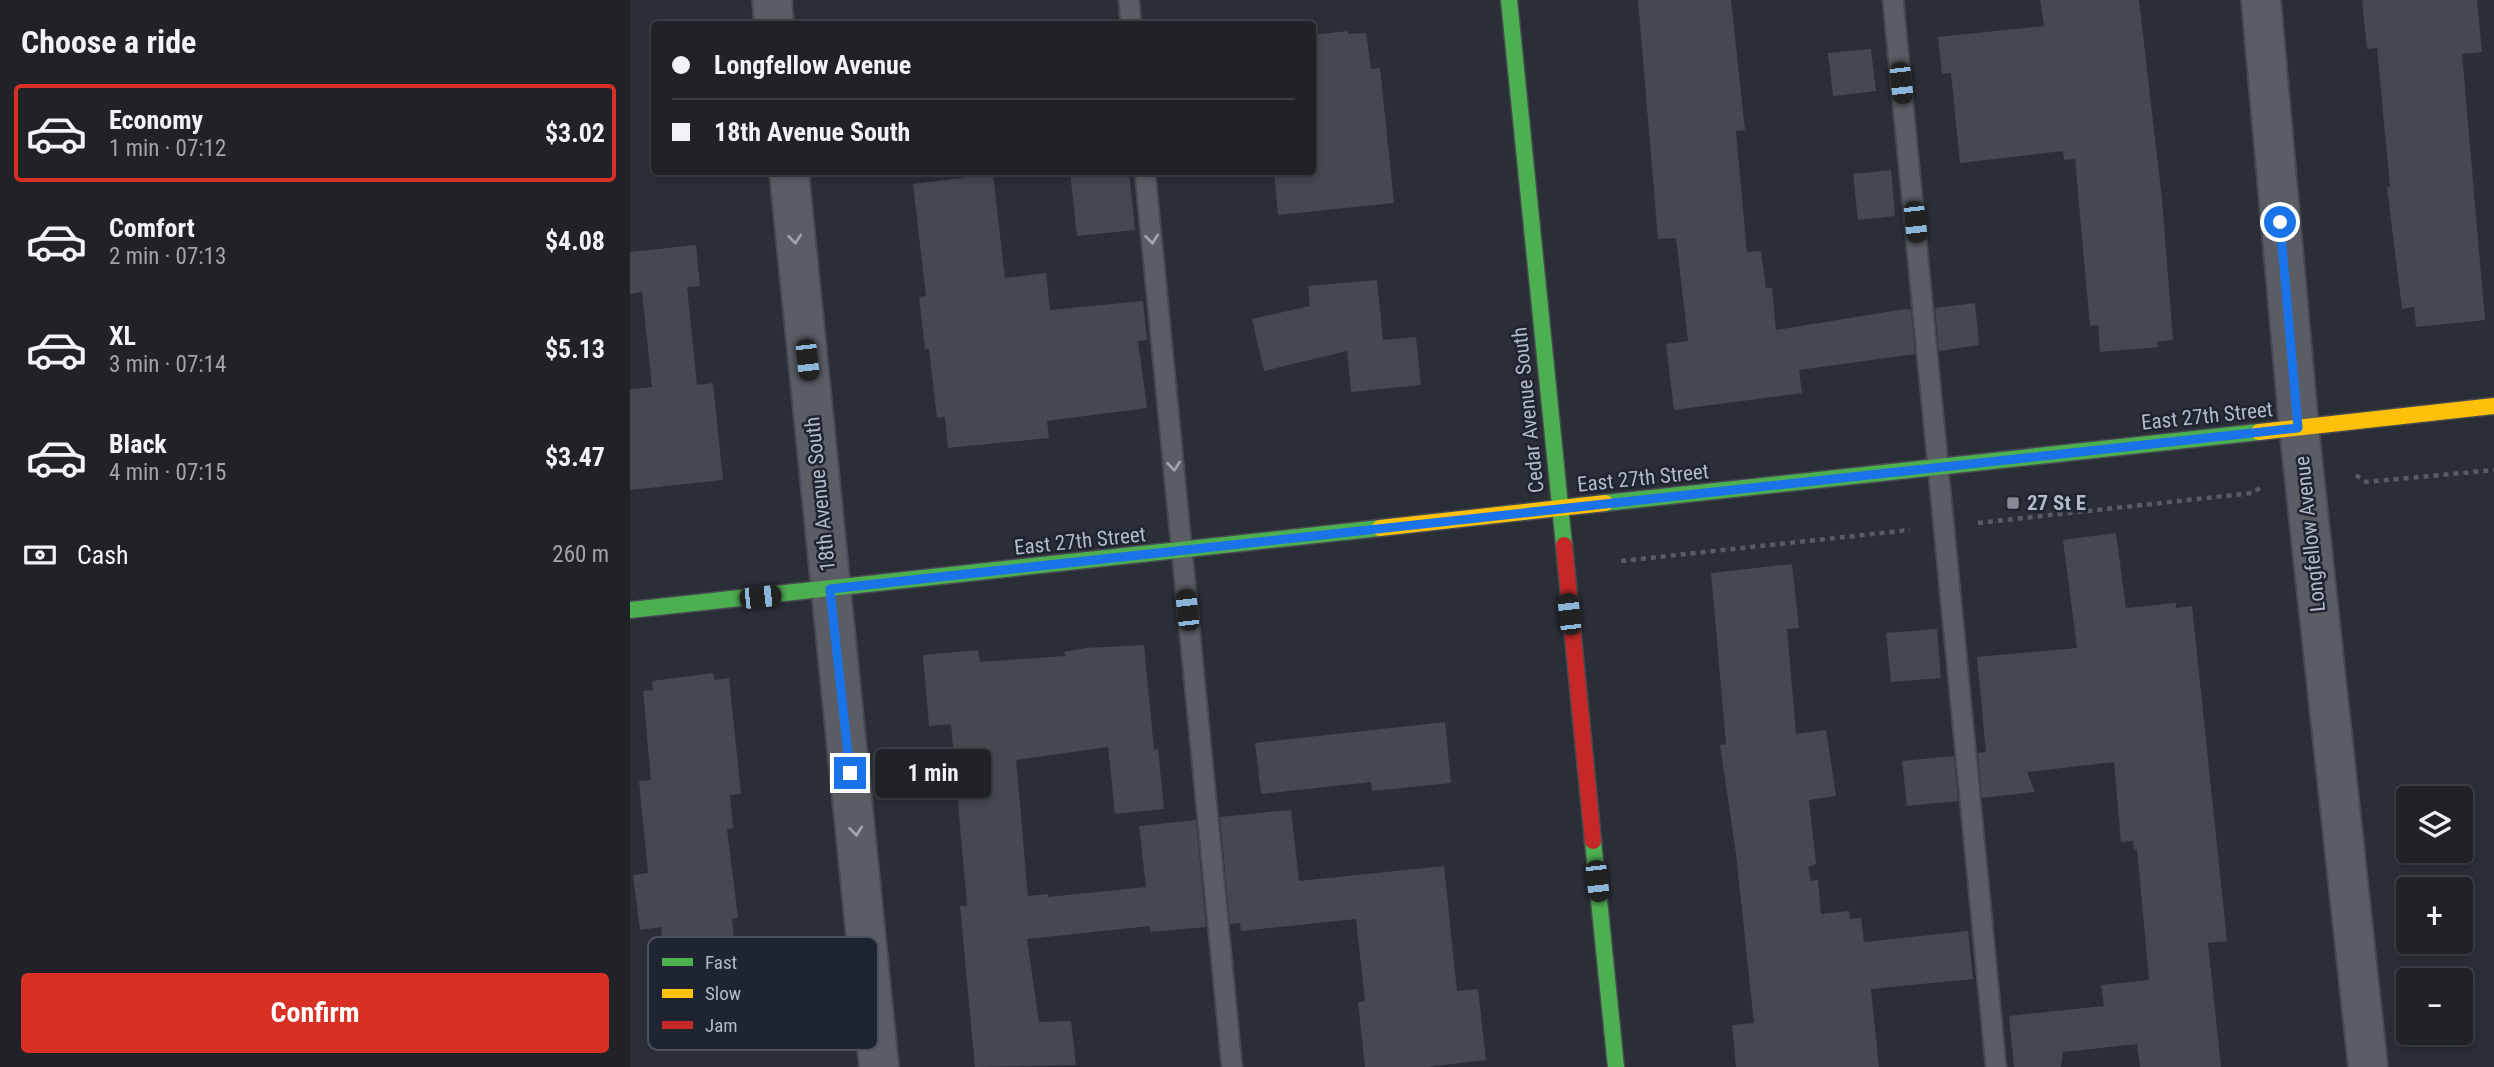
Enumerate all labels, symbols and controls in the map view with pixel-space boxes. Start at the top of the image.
text: Choose a ride [21,23,196,61]
text: Longfellow Avenue [714,50,911,80]
car [1889,61,1914,105]
icon: car [25,102,88,165]
text: Economy [109,105,203,135]
text: 18th Avenue South [714,117,910,147]
text: $3.02 [545,118,605,148]
text: 1 min · 07:12 [109,135,226,162]
car [1903,200,1928,244]
route start [2264,206,2296,238]
icon: car [25,210,88,273]
text: Comfort [109,213,195,243]
text: $4.08 [545,226,605,256]
one-way arrow [788,234,803,245]
one-way arrow [1144,234,1159,245]
text: 2 min · 07:13 [109,243,226,270]
icon: car [25,318,88,381]
text: XL [109,321,136,351]
street label: Cedar Avenue South [1507,326,1549,494]
text: $5.13 [545,334,605,364]
car [795,338,820,382]
text: 3 min · 07:14 [109,351,226,378]
street label: East 27th Street [2140,397,2274,435]
street label: 18th Avenue South [800,416,840,572]
icon: car [25,426,88,489]
text: Black [109,429,167,459]
text: $3.47 [545,442,605,472]
street label: Longfellow Avenue [2290,455,2330,613]
text: 4 min · 07:15 [109,459,226,486]
street label: East 27th Street [1576,459,1710,497]
one-way arrow [1166,461,1181,472]
place label: 27 St E [2027,491,2086,515]
marker: 27 St E [2005,495,2021,511]
street label: East 27th Street [1013,522,1147,560]
icon: cash [21,536,59,574]
text: Cash [77,540,129,570]
text: 260 m [552,541,609,568]
car [739,584,782,610]
car [1175,588,1200,632]
car [1557,592,1582,636]
callout: 1 min [874,748,990,798]
route end [834,757,866,789]
text: 1 min [907,760,959,787]
map controls [2396,786,2473,1045]
button: layers [2396,786,2473,863]
one-way arrow [848,826,863,837]
car [1585,859,1610,903]
button: + [2396,877,2473,954]
legend [648,937,878,1050]
text: Fast [705,951,737,974]
button: − [2396,968,2473,1045]
button: Confirm [21,973,609,1053]
text: Slow [705,982,741,1005]
text: Jam [705,1014,738,1037]

